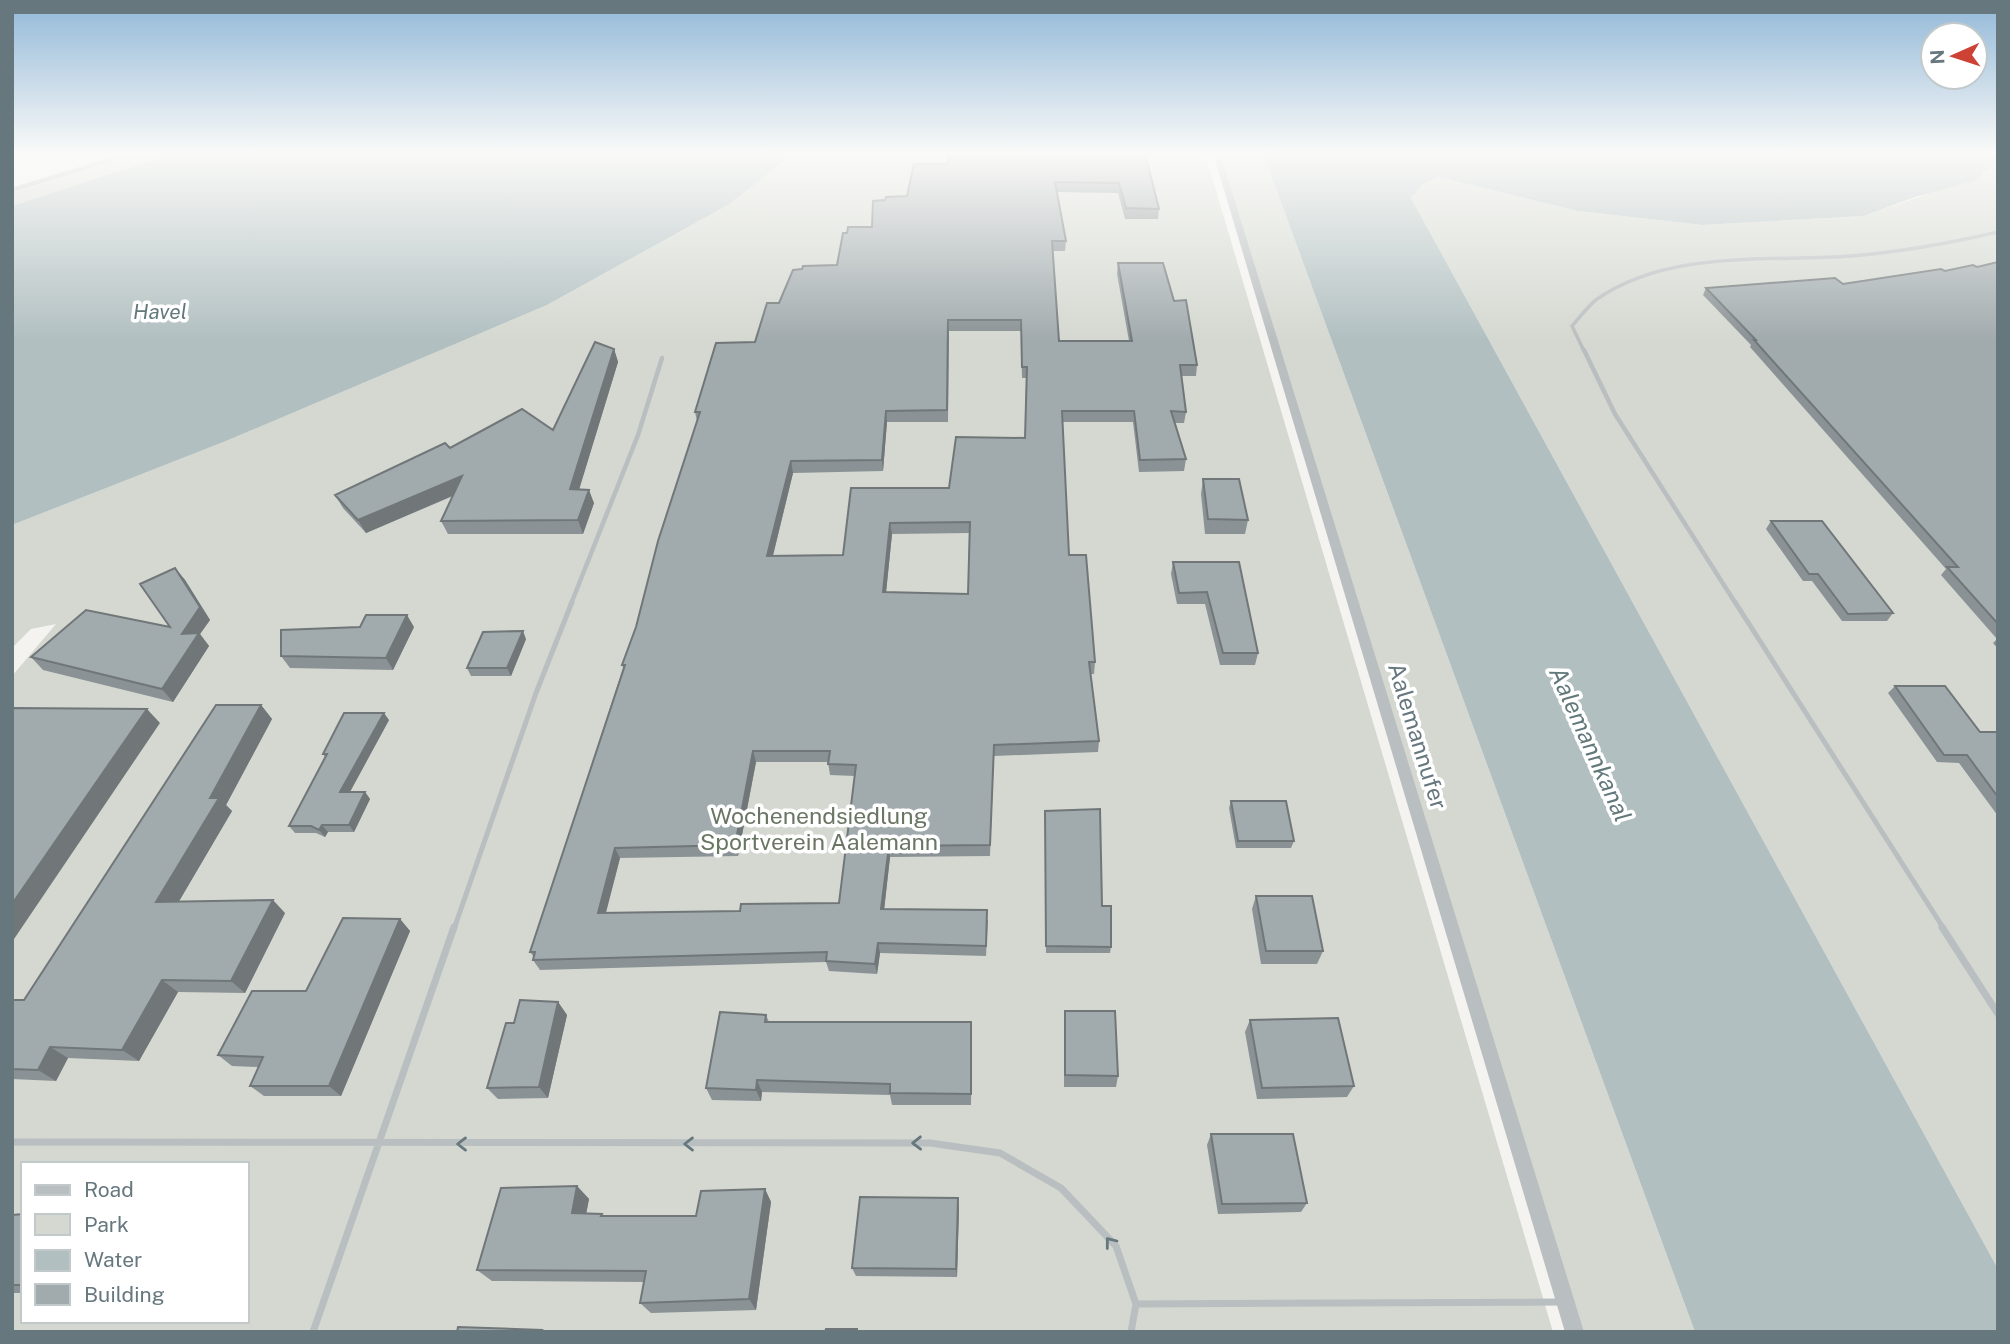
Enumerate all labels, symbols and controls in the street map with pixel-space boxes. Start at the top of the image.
north arrow [1919,21,1989,91]
text: N [1926,49,1948,65]
water label: Havel [133,299,187,324]
street label: Aalemannufer [1383,659,1453,813]
water label: Aalemannkanal [1544,662,1638,826]
park label: Wochenendsiedlung Sportverein Aalemann [700,802,938,855]
one-way arrow [911,1135,921,1151]
one-way arrow [456,1136,466,1152]
one-way arrow [683,1136,694,1152]
legend [21,1162,248,1323]
text: Road [84,1177,134,1202]
text: Park [84,1212,129,1237]
one-way arrow [1106,1237,1119,1249]
text: Water [84,1247,142,1272]
text: Building [84,1282,165,1307]

